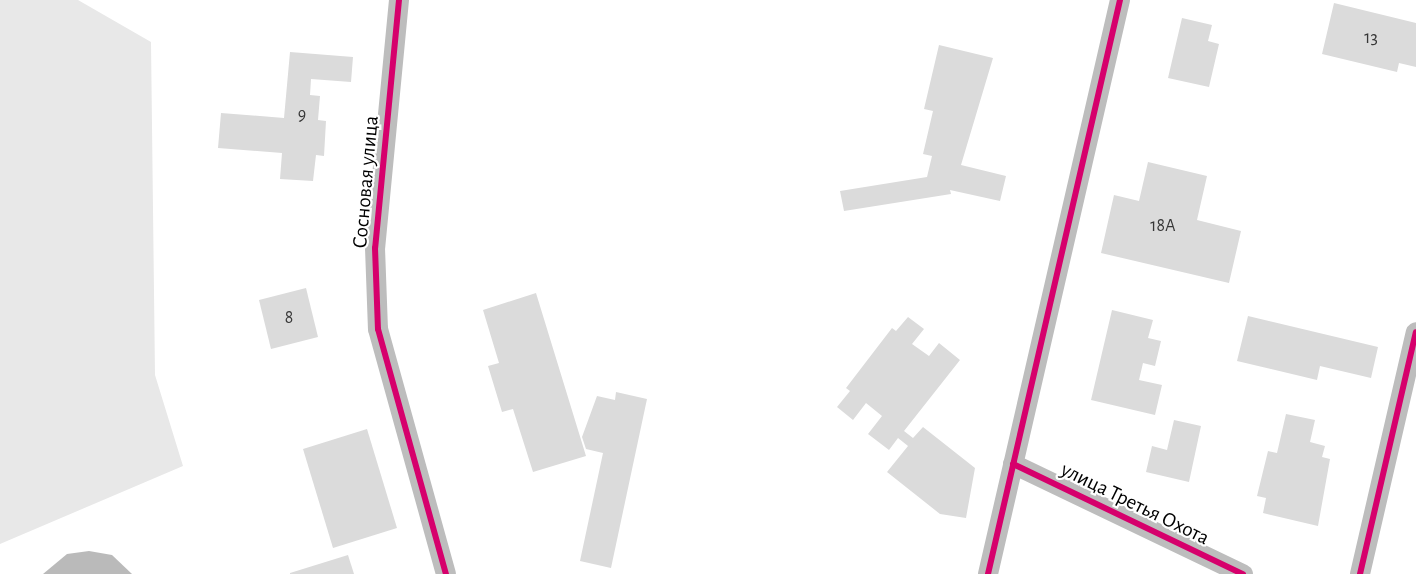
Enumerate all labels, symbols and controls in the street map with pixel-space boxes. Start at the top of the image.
house number: 13 [1364,27,1378,49]
house number: 9 [298,104,306,126]
street label: Сосновая улица [348,114,384,250]
house number: 18А [1150,215,1176,237]
house number: 8 [285,307,293,329]
street label: улица Третья Охота [1057,457,1213,551]

